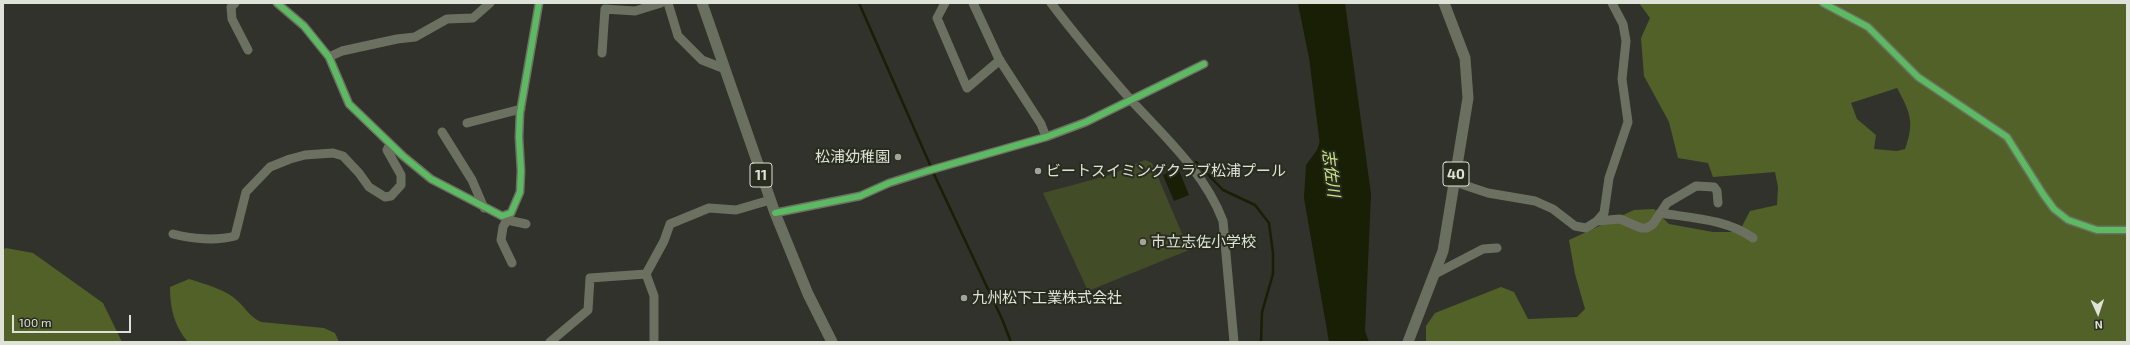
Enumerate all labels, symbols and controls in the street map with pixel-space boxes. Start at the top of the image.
place label: 松浦幼稚園 [815,148,890,166]
water label: 志佐川 [1319,148,1343,198]
marker: 松浦幼稚園 [893,152,903,162]
place label: ビートスイミングクラブ松浦プール [1046,162,1286,180]
road number: 40 [1443,162,1469,186]
road number: 11 [750,163,772,187]
marker: ビートスイミングクラブ松浦プール [1033,166,1043,176]
place label: 市立志佐小学校 [1151,233,1256,251]
marker: 市立志佐小学校 [1138,237,1148,247]
place label: 九州松下工業株式会社 [972,289,1122,307]
marker: 九州松下工業株式会社 [959,293,969,303]
north arrow [2078,293,2118,333]
scale bar [14,307,133,333]
text: 100 m [19,315,51,329]
text: N [2094,319,2103,332]

